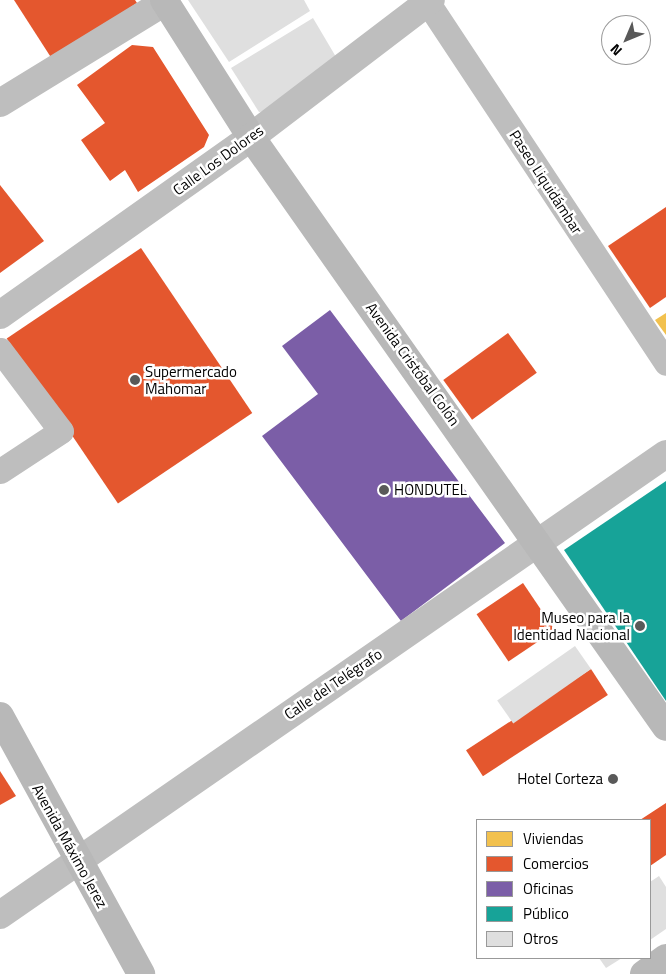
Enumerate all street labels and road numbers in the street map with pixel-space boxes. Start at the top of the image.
street label: Calle Los Dolores [169,121,267,199]
street label: Paseo Liquidámbar [506,127,586,237]
street label: Avenida Cristóbal Colón [362,299,464,429]
street label: Calle del Telégrafo [281,645,385,723]
street label: Avenida Máximo Jerez [29,781,111,911]

